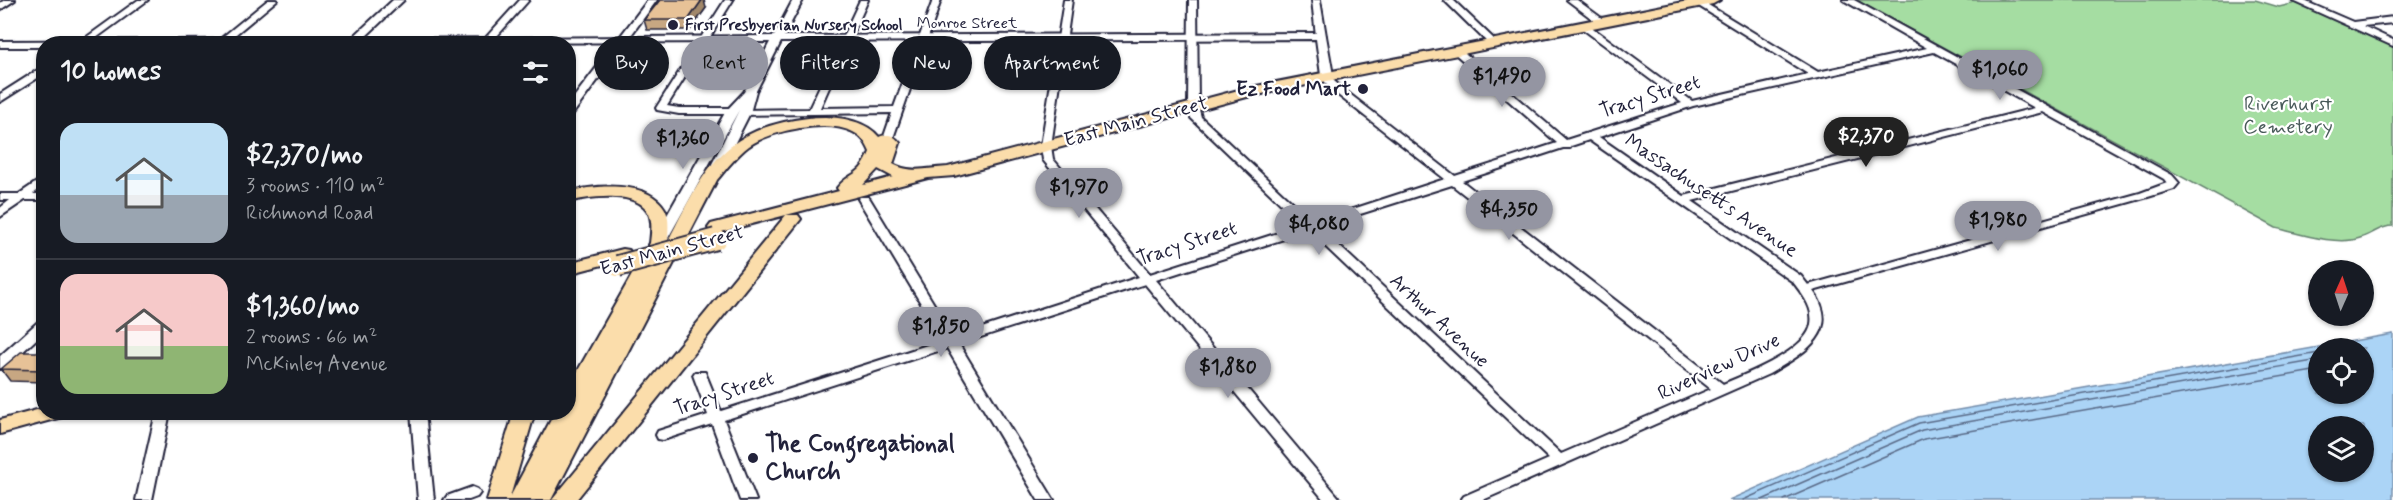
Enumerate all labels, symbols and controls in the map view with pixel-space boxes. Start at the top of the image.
street label: Monroe Street [917,13,1018,34]
place label: First Presbyerian Nursery School [685,15,903,36]
marker: First Presbyerian Nursery School [666,18,680,32]
chip: Buy [594,36,669,90]
chip: Rent [681,36,768,90]
chip: Filters [780,36,880,90]
chip: New [892,36,972,90]
chip: Apartment [984,36,1121,90]
pin: $1,060 [1951,50,2049,101]
text: 10 homes [60,55,161,89]
icon: filters [519,56,552,89]
text: $1,060 [1971,56,2029,83]
pin: $1,490 [1453,57,1551,108]
text: $1,490 [1473,63,1531,90]
street label: Tracy Street [1596,69,1704,125]
place label: Ez Food Mart [1236,76,1352,103]
marker: Ez Food Mart [1356,82,1370,96]
street label: East Main Street [1061,90,1211,154]
park label: Riverhurst Cemetery [2243,91,2333,141]
pin: $2,370 [1817,117,1915,168]
pin: $1,360 [634,119,732,170]
text: $2,370 [1838,123,1894,150]
text: $1,360 [656,125,710,152]
street label: Massachusetts Avenue [1619,128,1803,264]
text: $2,370/mo [246,139,363,173]
icon: home [108,147,180,219]
pin: $1,970 [1030,168,1128,219]
text: 3 rooms · 110 m² [246,173,385,200]
text: $1,970 [1049,174,1109,201]
pin: $4,350 [1460,190,1558,241]
text: $4,350 [1480,196,1538,223]
text: Richmond Road [246,200,373,227]
pin: $1,980 [1949,201,2047,252]
pin: $4,080 [1270,205,1368,256]
text: $1,980 [1969,207,2027,234]
text: $4,080 [1288,211,1350,238]
street label: Tracy Street [1133,215,1241,273]
street label: East Main Street [597,219,747,283]
north arrow [2308,260,2374,326]
map controls [2308,260,2374,482]
street label: Arthur Avenue [1383,268,1495,374]
text: $1,360/mo [246,290,359,324]
icon: home [108,298,180,370]
pin: $1,850 [892,307,990,358]
text: $1,850 [912,313,970,340]
text: 2 rooms · 66 m² [246,324,377,351]
street label: Riverview Drive [1653,327,1785,407]
button: locate [2308,338,2374,404]
pin: $1,880 [1179,348,1277,399]
text: McKinley Avenue [246,351,387,378]
text: $1,880 [1199,354,1257,381]
street label: Tracy Street [670,365,778,423]
button: layers [2308,416,2374,482]
place label: The Congregational Church [765,429,955,488]
marker: The Congregational Church [746,451,760,465]

